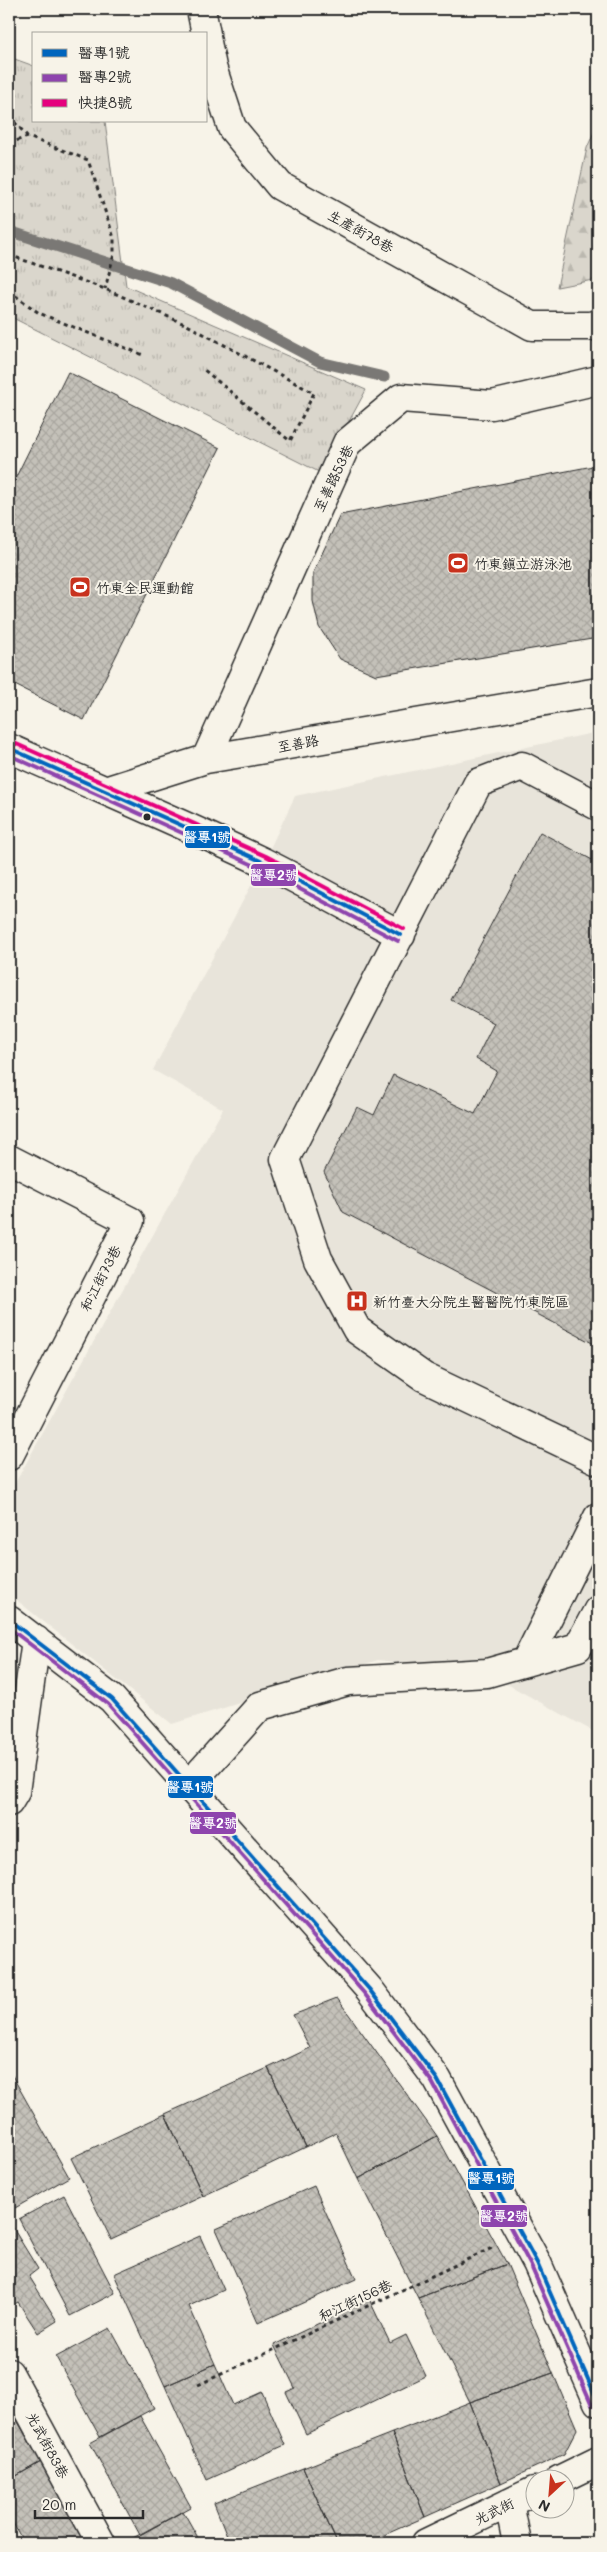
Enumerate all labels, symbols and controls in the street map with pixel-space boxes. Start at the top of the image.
legend [32,32,208,122]
text: 醫專1號 [78,42,130,62]
text: 醫專2號 [78,66,131,86]
text: 快捷8號 [78,92,132,112]
street label: 生產街78巷 [325,205,398,257]
street label: 至善路53巷 [309,440,358,515]
sports icon: 竹東鎮立游泳池 [446,551,470,575]
place label: 竹東鎮立游泳池 [474,554,572,573]
sports icon: 竹東全民運動館 [68,575,92,599]
place label: 竹東全民運動館 [96,578,194,597]
street label: 至善路 [276,730,320,756]
unlabelled marker [142,812,152,822]
line badge: 醫專1號 [184,825,231,849]
text: 醫專1號 [183,827,231,846]
line badge: 醫專2號 [250,863,297,887]
text: 醫專2號 [249,865,299,884]
street label: 和江街73巷 [75,1241,125,1314]
hospital icon: 新竹臺大分院生醫醫院竹東院區 [345,1289,369,1313]
place label: 新竹臺大分院生醫醫院竹東院區 [373,1292,569,1311]
line badge: 醫專1號 [167,1775,214,1799]
text: 醫專1號 [166,1777,214,1796]
line badge: 醫專2號 [189,1811,237,1835]
text: 醫專2號 [188,1813,238,1832]
line badge: 醫專1號 [467,2167,515,2191]
text: 醫專1號 [467,2168,515,2187]
line badge: 醫專2號 [480,2204,528,2228]
text: 醫專2號 [479,2206,529,2225]
street label: 和江街156巷 [315,2274,396,2325]
street label: 光武街83巷 [23,2408,74,2482]
north arrow [524,2470,574,2520]
scale bar [35,2487,142,2519]
street label: 光武街 [471,2493,517,2529]
text: 20 m [42,2494,76,2514]
text: N [535,2495,553,2517]

